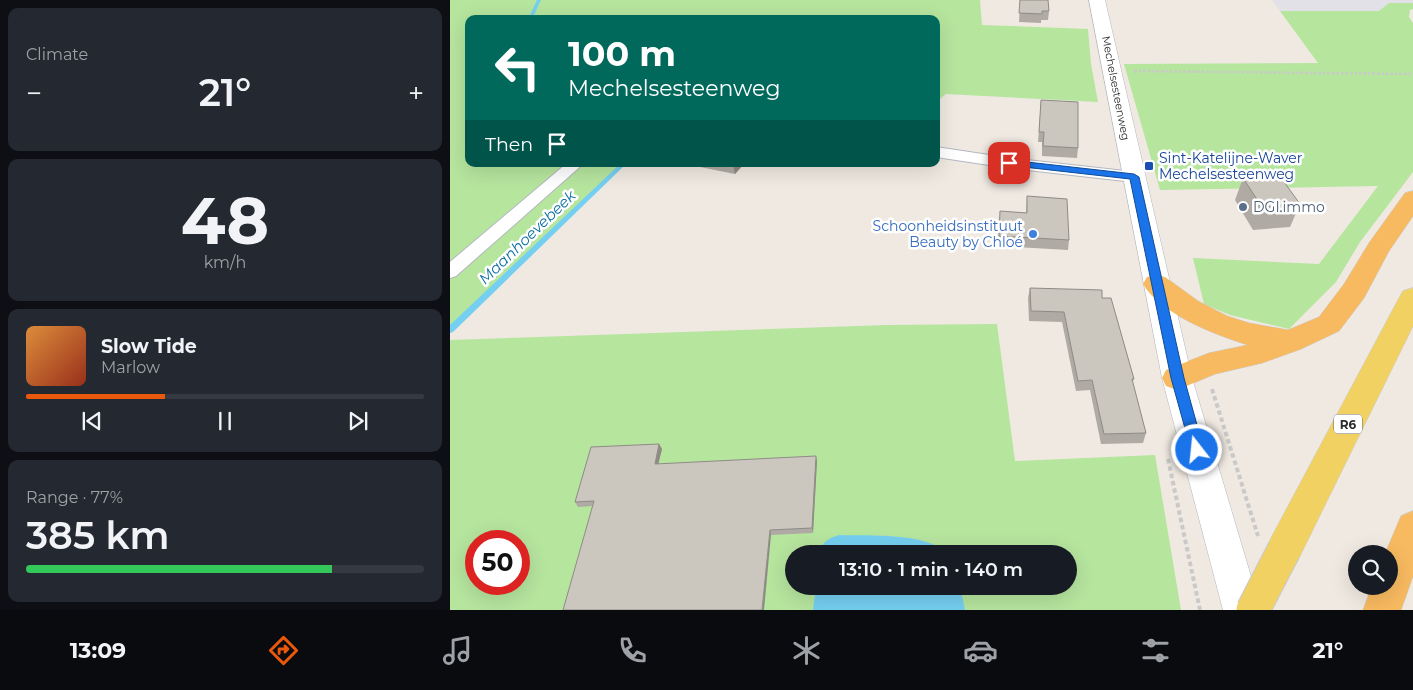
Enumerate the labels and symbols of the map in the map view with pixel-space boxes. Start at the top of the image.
street label: Mechelsesteenweg [1099,35,1133,141]
pin [988,142,1030,184]
place label: Sint-Katelijne-Waver Mechelsesteenweg [1159,149,1303,183]
marker: Sint-Katelijne-Waver Mechelsesteenweg [1143,160,1155,172]
water label: Maanhoevebeek [475,185,580,288]
place label: DGI.immo [1253,198,1325,216]
marker: DGI.immo [1237,201,1249,213]
place label: Schoonheidsinstituut Beauty by Chloé [873,217,1023,251]
marker: Schoonheidsinstituut Beauty by Chloé [1027,228,1039,240]
road number: R6 [1334,414,1362,434]
position arrow [1170,423,1222,475]
speed limit sign: 50 [465,530,530,595]

